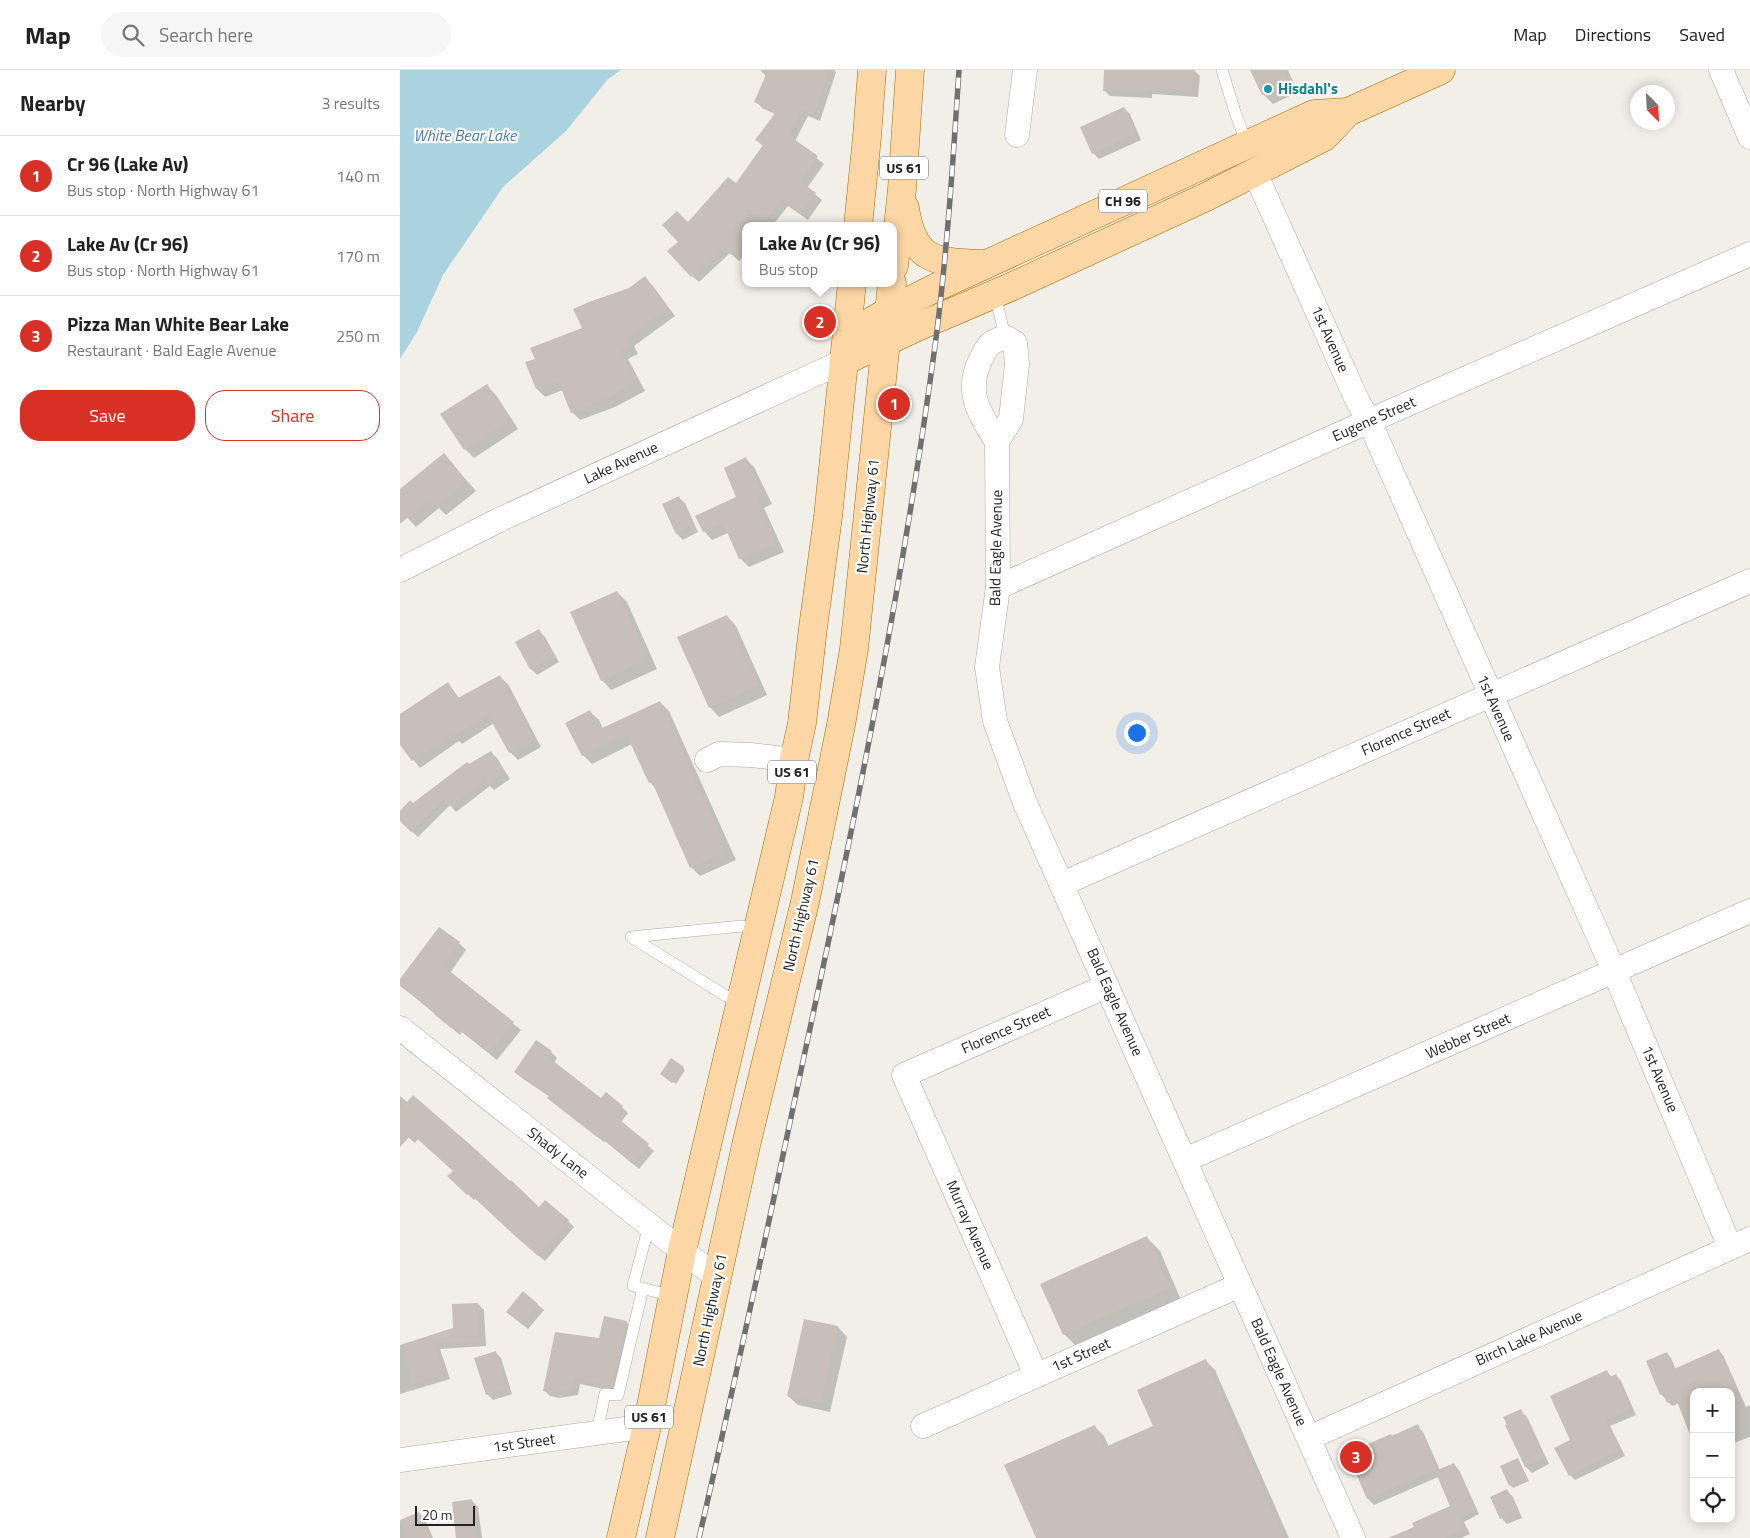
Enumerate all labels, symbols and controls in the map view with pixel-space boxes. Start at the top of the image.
search box [101,12,451,57]
text: Map [25,17,71,53]
text: Search here [159,20,253,49]
icon: search [119,21,147,49]
text: Map [1513,21,1547,48]
text: Directions [1575,21,1651,48]
text: Saved [1679,21,1725,48]
place label: Hisdahl's [1278,77,1338,100]
marker: Hisdahl's [1262,83,1274,95]
north arrow [1630,85,1675,130]
text: Nearby [20,87,85,119]
text: 3 results [321,91,380,115]
water label: White Bear Lake [414,123,518,147]
text: Cr 96 (Lake Av) [67,149,188,178]
road number: US 61 [880,156,928,180]
text: 1 [32,164,40,188]
text: 140 m [336,164,380,188]
text: Bus stop · North Highway 61 [67,178,259,202]
road number: CH 96 [1099,190,1147,212]
popup [742,222,897,287]
text: Lake Av (Cr 96) [759,228,880,257]
text: Lake Av (Cr 96) [67,229,188,258]
text: 2 [32,244,40,268]
text: 170 m [336,244,380,268]
text: Bus stop [759,257,818,281]
text: Bus stop · North Highway 61 [67,258,259,282]
street label: 1st Avenue [1306,302,1355,376]
pin: 2 [804,303,836,341]
text: Pizza Man White Bear Lake [67,309,289,338]
text: 3 [32,324,40,348]
text: 250 m [336,324,380,348]
text: Restaurant · Bald Eagle Avenue [67,338,277,362]
pin: 1 [878,385,910,423]
button: Save [20,390,195,441]
button: Share [205,390,380,441]
street label: Eugene Street [1328,390,1420,447]
street label: Lake Avenue [580,435,662,490]
street label: North Highway 61 [850,458,885,574]
street label: Bald Eagle Avenue [983,490,1008,606]
street label: 1st Avenue [1472,671,1521,745]
street label: Florence Street [1357,701,1455,762]
your location [1124,720,1150,746]
road number: US 61 [768,760,816,784]
street label: North Highway 61 [776,856,825,974]
street label: Bald Eagle Avenue [1081,944,1150,1060]
street label: Florence Street [957,999,1055,1060]
street label: Webber Street [1422,1006,1515,1065]
street label: 1st Avenue [1636,1042,1685,1116]
street label: Shady Lane [523,1121,594,1184]
street label: Murray Avenue [940,1176,1000,1273]
street label: North Highway 61 [686,1251,733,1369]
street label: Birch Lake Avenue [1472,1304,1586,1371]
street label: Bald Eagle Avenue [1245,1314,1314,1430]
street label: 1st Street [1048,1331,1115,1378]
map controls [1690,1388,1735,1523]
button: + [1690,1388,1735,1433]
road number: US 61 [625,1405,673,1428]
street label: 1st Street [491,1427,557,1458]
button: − [1690,1433,1735,1478]
pin: 3 [1340,1438,1372,1476]
button: locate [1690,1478,1735,1523]
scale bar [415,1503,475,1526]
text: 20 m [422,1504,452,1525]

